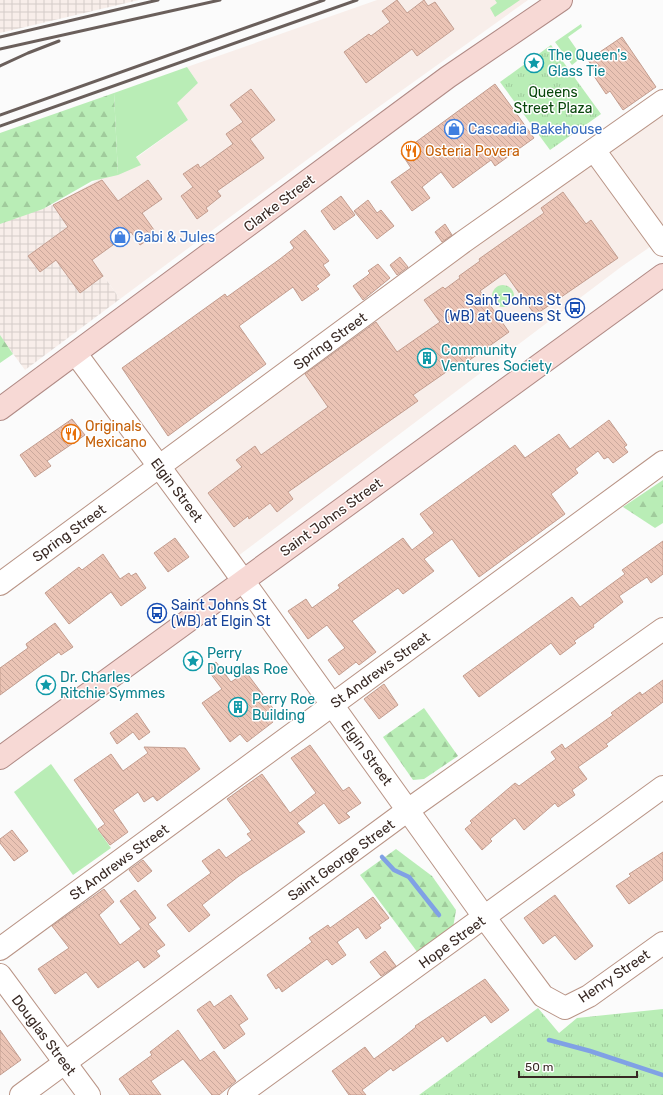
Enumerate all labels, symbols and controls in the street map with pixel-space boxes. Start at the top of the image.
place label: The Queen's Glass Tie [548,47,627,80]
place icon: The Queen's Glass Tie [523,52,545,74]
park label: Queens Street Plaza [514,84,592,117]
shop icon: Cascadia Bakehouse [443,118,465,140]
place label: Cascadia Bakehouse [468,121,602,138]
restaurant icon: Osteria Povera [400,140,422,162]
place label: Osteria Povera [425,143,520,160]
street label: Clarke Street [240,171,319,236]
shop icon: Gabi & Jules [109,226,131,248]
place label: Gabi & Jules [134,229,215,246]
place label: Saint Johns St (WB) at Queens St [445,292,562,325]
bus stop icon: Saint Johns St (WB) at Queens St [564,297,586,319]
street label: Spring Street [290,309,371,374]
place label: Community Ventures Society [441,342,552,375]
building icon: Community Ventures Society [416,347,438,369]
place label: Originals Mexicano [85,418,147,451]
restaurant icon: Originals Mexicano [60,423,82,445]
street label: Elgin Street [147,455,207,526]
street label: Saint Johns Street [277,474,386,560]
street label: Spring Street [29,501,110,566]
place label: Saint Johns St (WB) at Elgin St [171,597,271,630]
bus stop icon: Saint Johns St (WB) at Elgin St [146,602,168,624]
street label: St Andrews Street [327,628,434,712]
place label: Perry Douglas Roe [207,645,288,678]
place icon: Perry Douglas Roe [182,650,204,672]
place label: Dr. Charles Ritchie Symmes [60,669,165,702]
place icon: Dr. Charles Ritchie Symmes [35,674,57,696]
place label: Perry Roe Building [252,691,315,724]
building icon: Perry Roe Building [227,696,249,718]
street label: Elgin Street [337,718,396,789]
street label: Saint George Street [285,816,398,905]
street label: St Andrews Street [66,820,173,904]
street label: Hope Street [416,912,489,972]
street label: Henry Street [575,946,654,1007]
street label: Douglas Street [8,992,80,1079]
scale bar [519,1053,637,1079]
text: 50 m [525,1060,553,1074]

